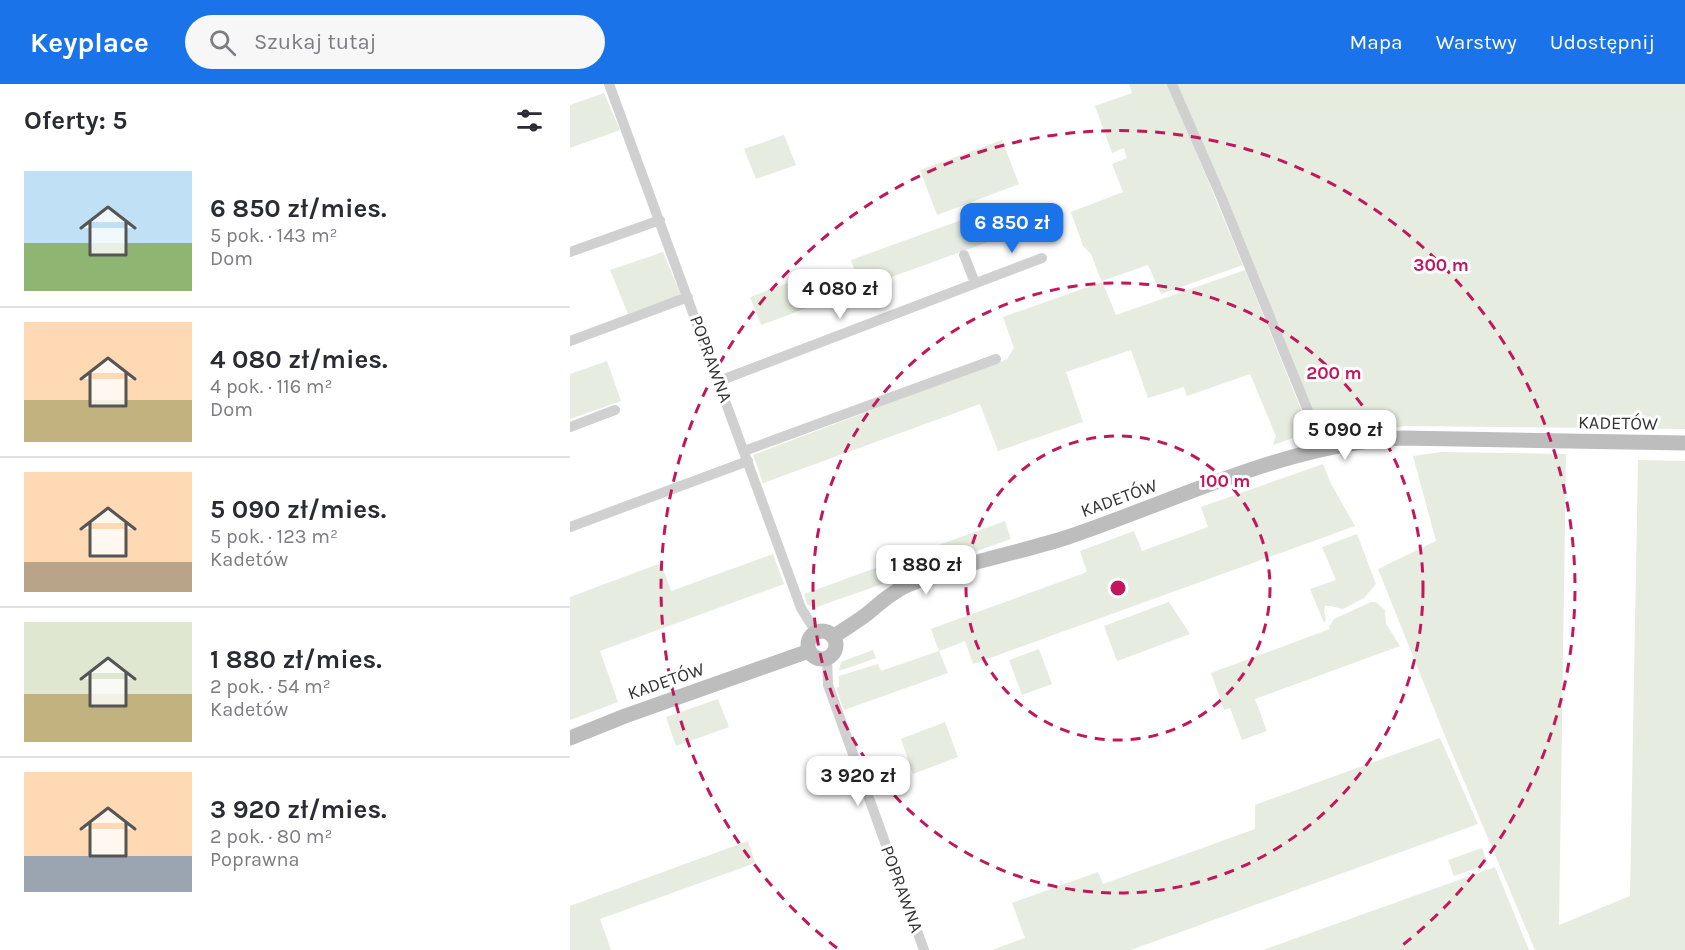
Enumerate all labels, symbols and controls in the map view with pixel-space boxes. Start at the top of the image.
search box [185,15,605,69]
text: Keyplace [30,26,149,59]
icon: search [206,26,239,59]
text: Szukaj tutaj [254,29,376,55]
text: Mapa [1349,30,1403,54]
text: Warstwy [1436,30,1517,54]
text: Udostępnij [1550,30,1655,54]
icon: filters [513,104,546,137]
text: Oferty: 5 [24,105,127,136]
text: 6 850 zł/mies. [210,193,387,224]
icon: home [72,195,144,267]
pin: 6 850 zł [950,203,1074,254]
text: 6 850 zł [974,211,1050,234]
text: 5 pok. · 143 m² [210,224,338,247]
text: Dom [210,247,253,270]
text: 300 m [1413,254,1469,276]
pin: 4 080 zł [778,269,902,320]
text: 4 080 zł [802,277,878,300]
street label: POPRAWNA [685,312,737,406]
text: 4 080 zł/mies. [210,344,388,375]
icon: home [72,346,144,418]
text: 200 m [1306,362,1362,384]
text: 4 pok. · 116 m² [210,375,333,398]
text: Dom [210,398,253,421]
pin: 5 090 zł [1283,410,1407,461]
street label: KADETÓW [1578,410,1658,435]
text: 5 090 zł [1307,418,1383,441]
text: 100 m [1200,470,1250,492]
street label: KADETÓW [1077,473,1160,522]
text: 5 090 zł/mies. [210,494,386,525]
icon: home [72,496,144,568]
text: 5 pok. · 123 m² [210,525,338,548]
pin: 1 880 zł [864,545,988,596]
text: Kadetów [210,548,288,571]
text: 1 880 zł [890,553,962,576]
centre of rings [1108,578,1128,598]
text: 1 880 zł/mies. [210,644,382,675]
icon: home [72,646,144,718]
street label: KADETÓW [624,657,707,704]
text: 2 pok. · 54 m² [210,675,331,698]
text: Kadetów [210,698,288,721]
pin: 3 920 zł [796,756,920,807]
text: 3 920 zł [820,764,896,787]
text: 3 920 zł/mies. [210,794,387,825]
icon: home [72,796,144,868]
text: 2 pok. · 80 m² [210,825,333,848]
street label: POPRAWNA [876,842,928,936]
text: Poprawna [210,848,300,871]

